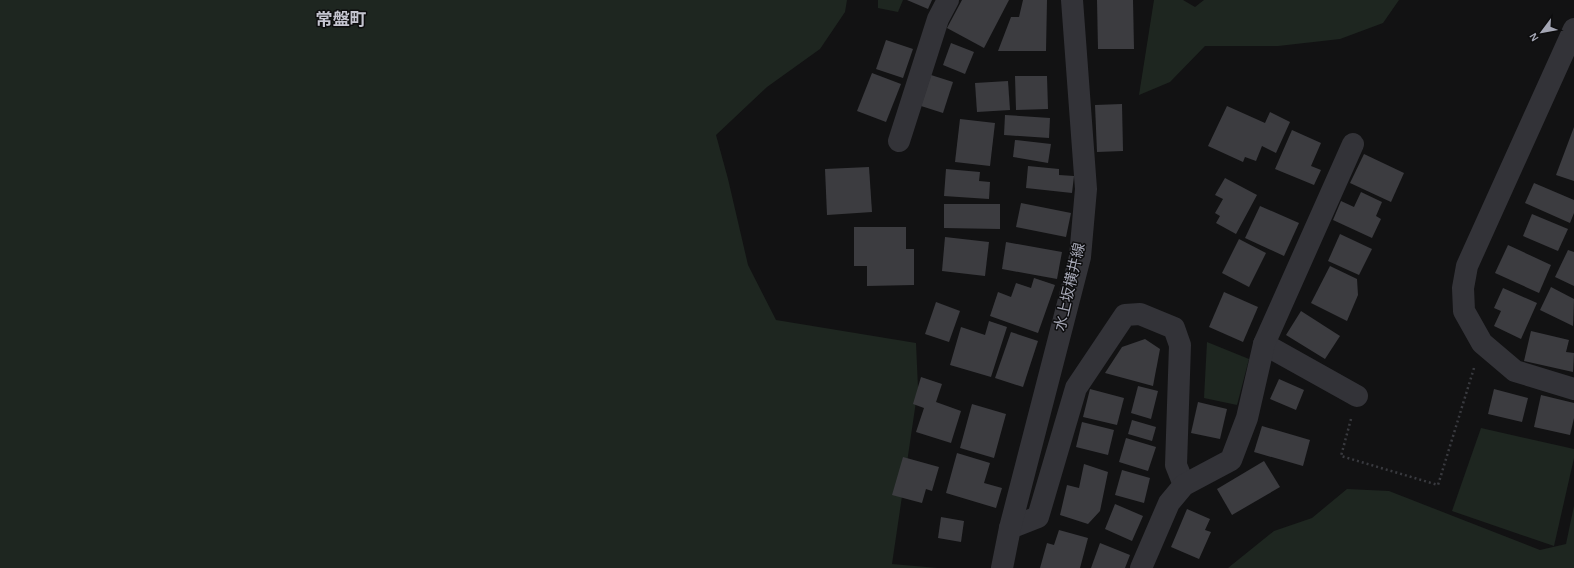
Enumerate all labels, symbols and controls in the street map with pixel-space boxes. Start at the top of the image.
district label: 常盤町 [316,10,367,28]
north arrow [1522,12,1562,52]
text: N [1527,31,1541,43]
street label: 水上坂横井線 [1051,241,1087,333]

